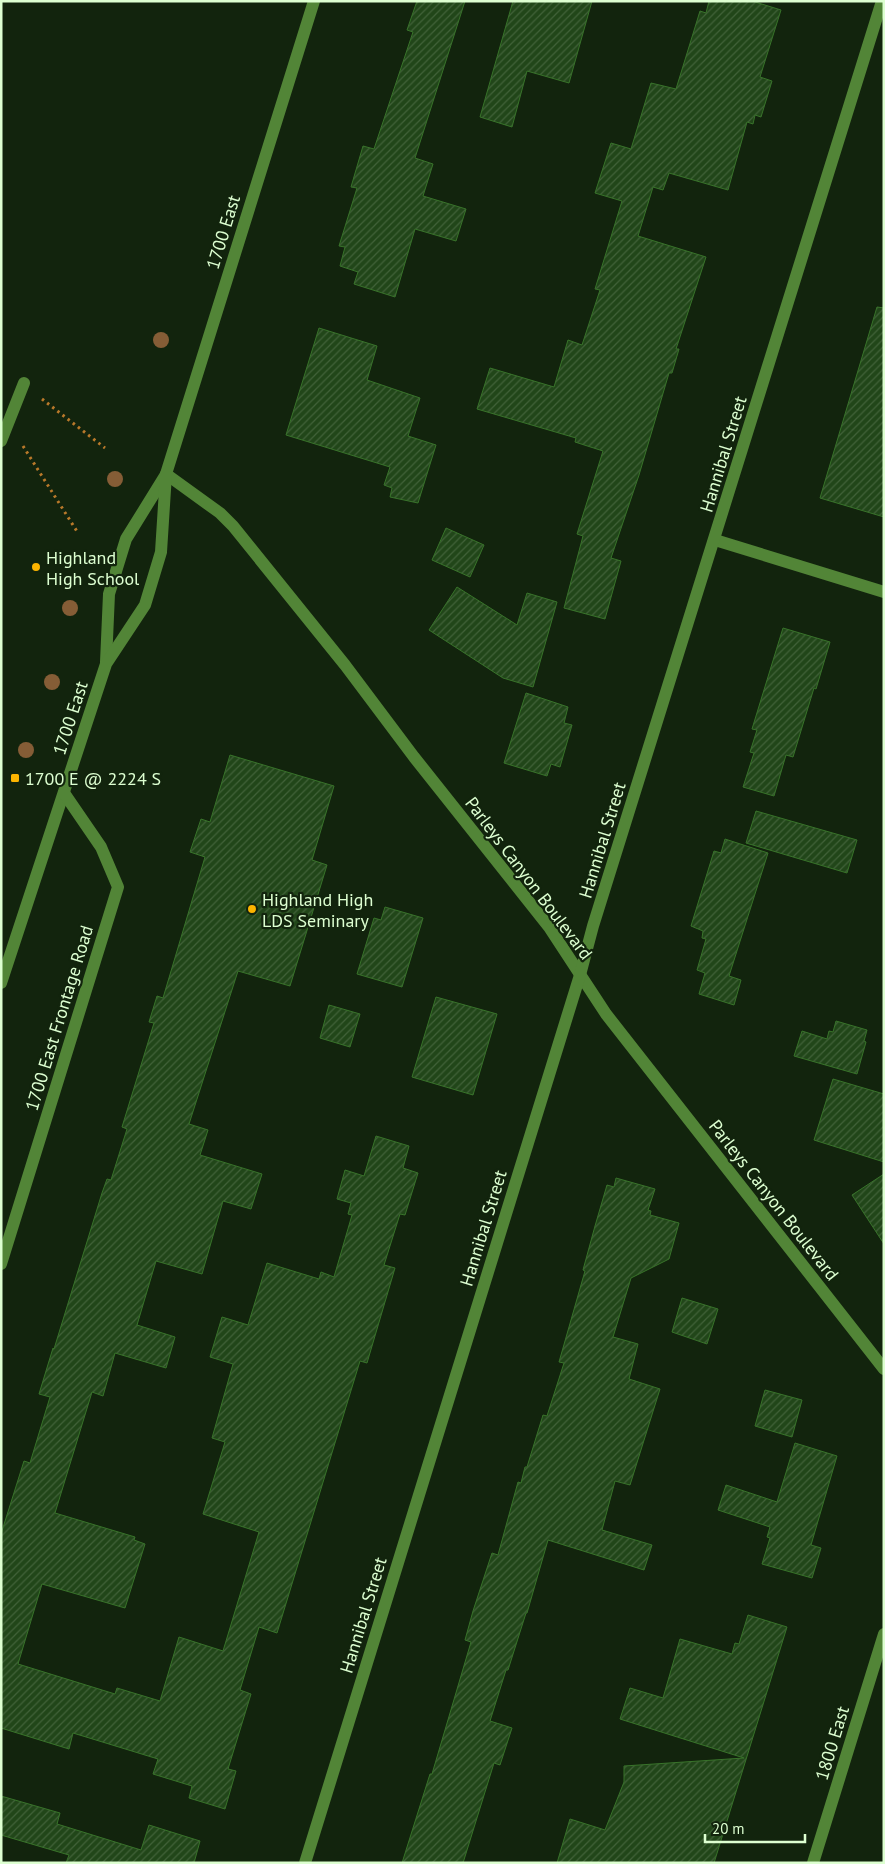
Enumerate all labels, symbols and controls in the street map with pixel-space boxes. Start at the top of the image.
street label: 1700 East [201,192,245,272]
street label: Hannibal Street [694,393,752,515]
place label: Highland High School [46,546,140,590]
marker: Highland High School [30,561,42,573]
street label: 1700 East [47,678,93,758]
place label: 1700 E @ 2224 S [25,767,161,790]
marker: 1700 E @ 2224 S [9,772,21,784]
street label: Hannibal Street [573,779,631,901]
street label: Parleys Canyon Boulevard [460,792,598,964]
place label: Highland High LDS Seminary [262,888,373,932]
marker: Highland High LDS Seminary [246,903,258,915]
street label: 1700 East Frontage Road [20,922,98,1114]
street label: Parleys Canyon Boulevard [704,1115,844,1285]
street label: Hannibal Street [454,1167,512,1289]
street label: Hannibal Street [334,1554,392,1676]
street label: 1800 East [810,1703,854,1783]
scale bar [705,1812,805,1844]
text: 20 m [712,1819,745,1838]

